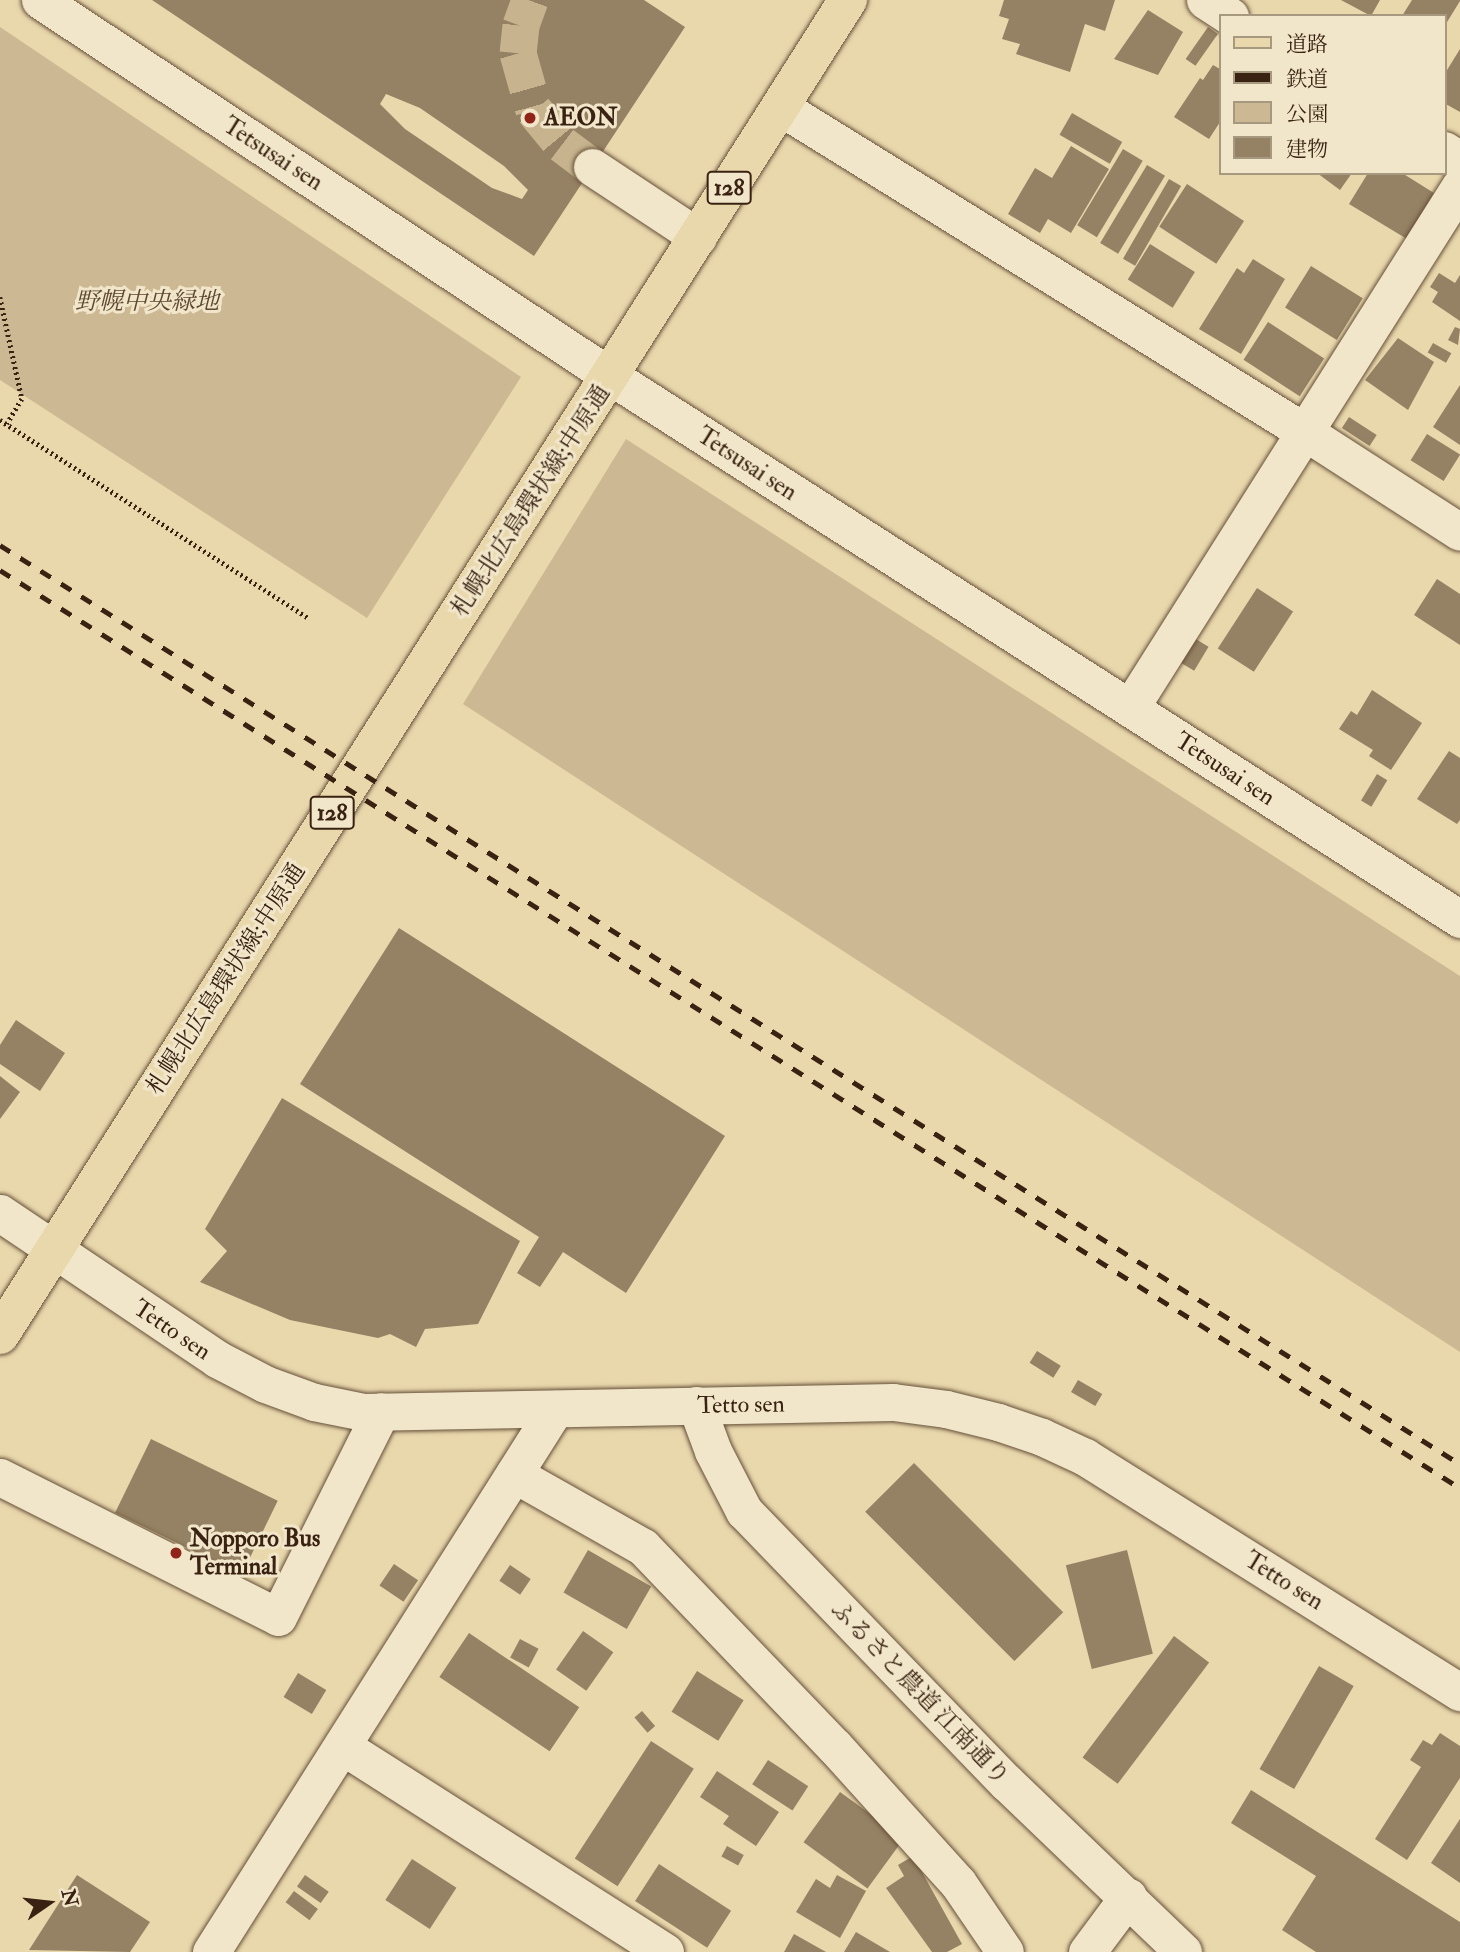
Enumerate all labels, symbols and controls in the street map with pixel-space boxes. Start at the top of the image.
legend [1218,14,1446,175]
text: 道路 [1286,31,1328,58]
text: 鉄道 [1286,66,1328,93]
text: 公園 [1286,101,1328,128]
place label: AEON [544,104,617,132]
marker: AEON [522,110,538,126]
street label: Tetsusai sen [218,111,328,197]
text: 建物 [1286,136,1328,163]
road number: 128 [706,168,752,208]
park label: 野幌中央緑地 [75,288,219,316]
street label: 札幌北広島環状線;中原通 [445,380,617,622]
street label: Tetsusai sen [692,421,802,507]
street label: Tetsusai sen [1170,726,1280,812]
road number: 128 [309,793,355,832]
street label: 札幌北広島環状線;中原通 [140,858,312,1100]
street label: Tetto sen [128,1294,216,1366]
street label: Tetto sen [697,1390,785,1420]
place label: Nopporo Bus Terminal [190,1525,320,1581]
marker: Nopporo Bus Terminal [168,1545,184,1561]
street label: Tetto sen [1239,1546,1329,1616]
street label: ふるさと農道 江南通り [825,1595,1015,1791]
north arrow [14,1868,84,1938]
text: N [56,1887,83,1909]

